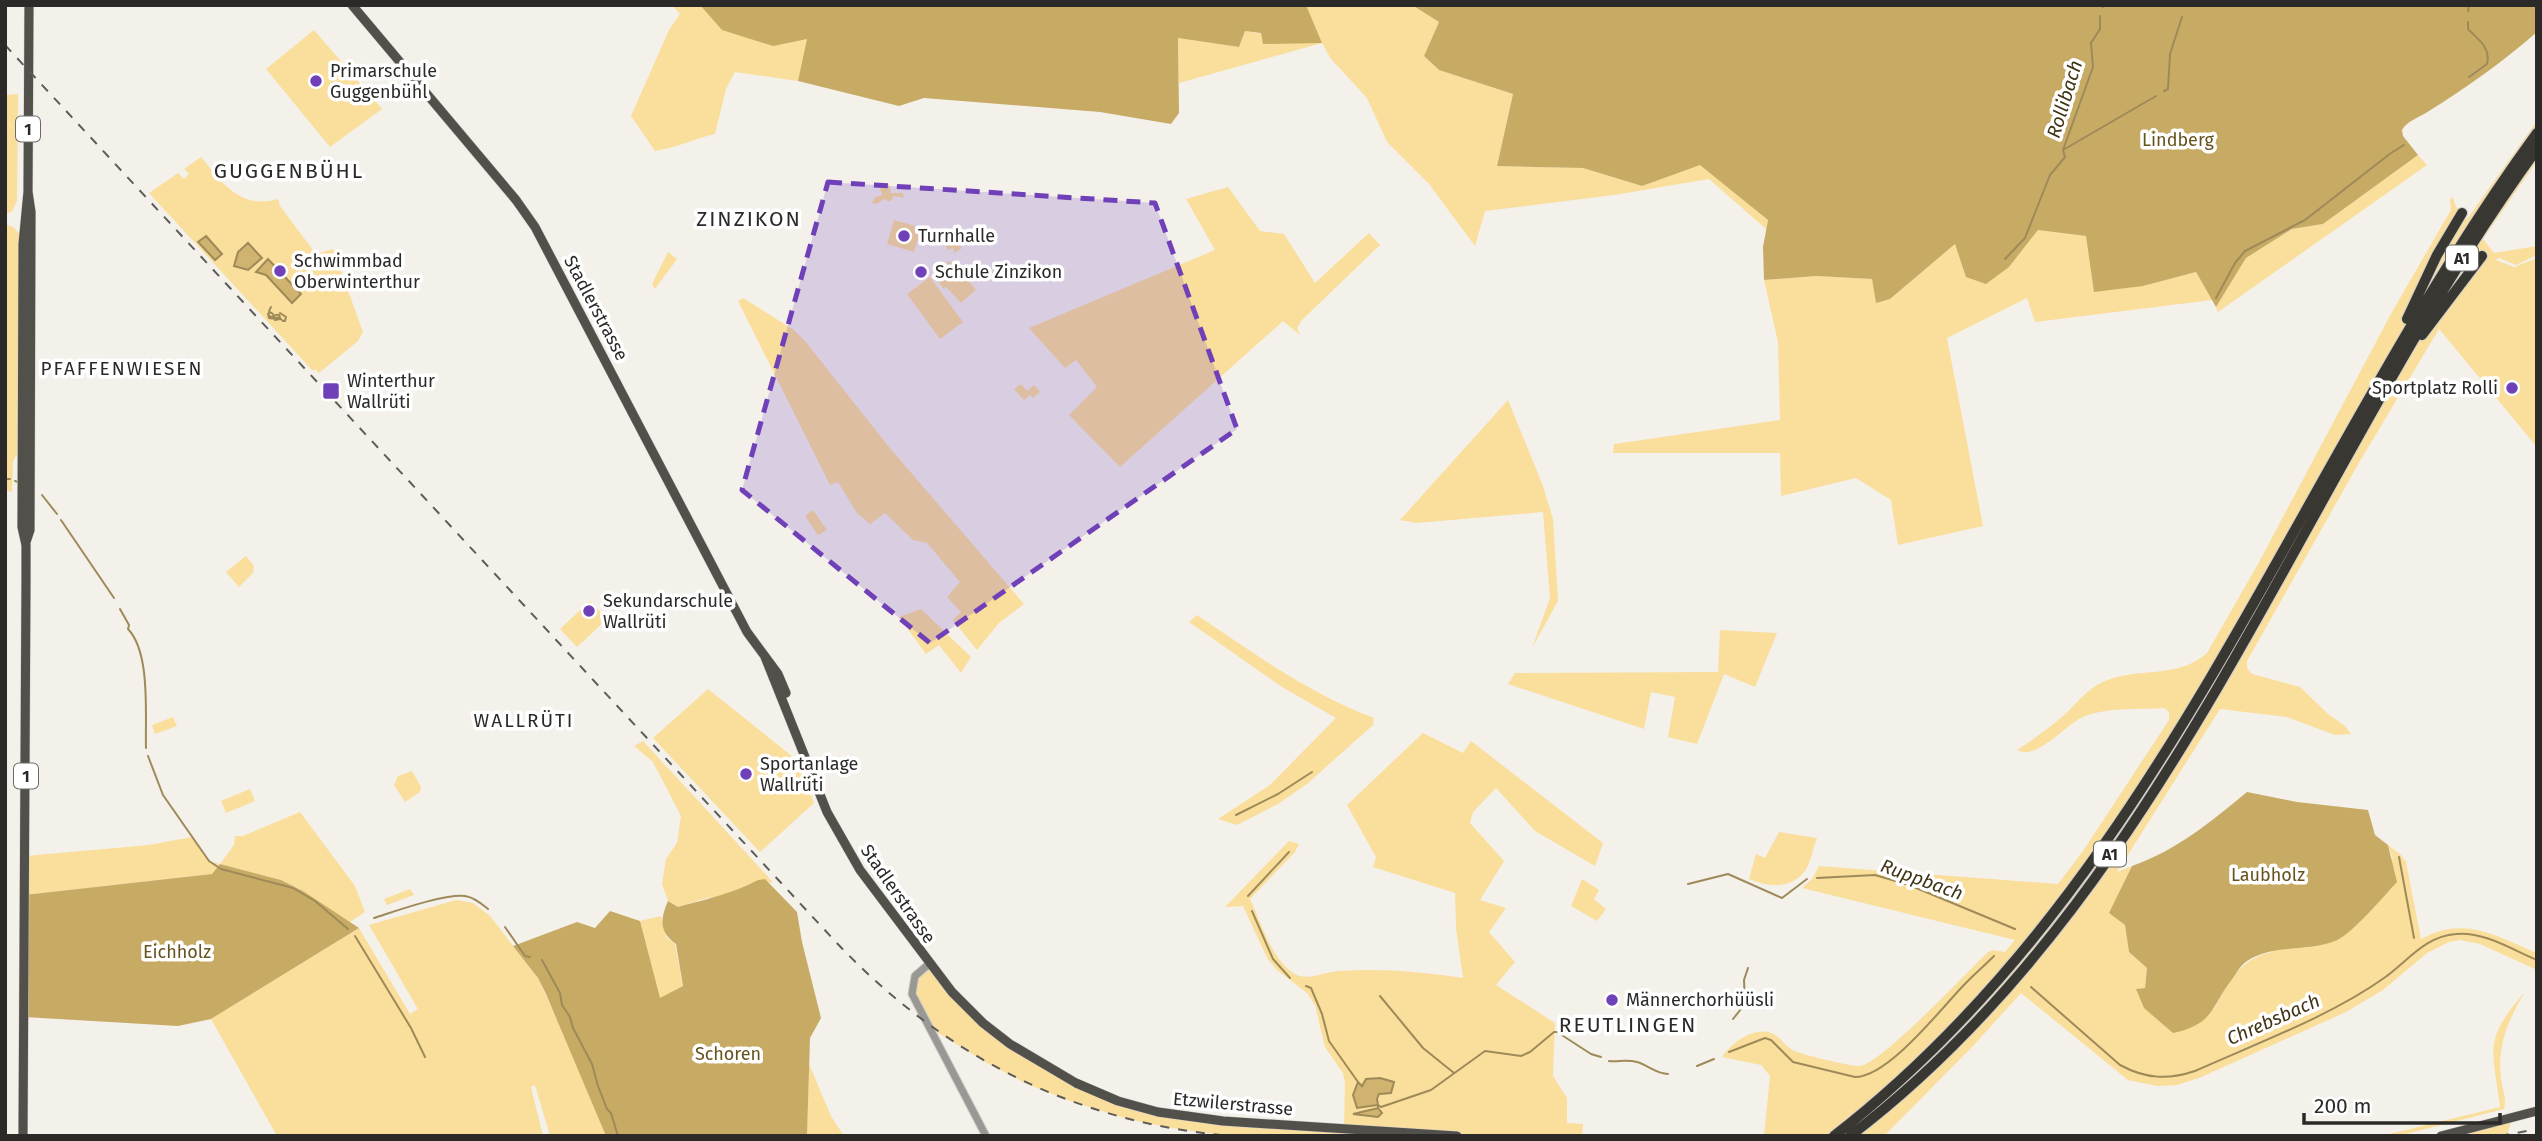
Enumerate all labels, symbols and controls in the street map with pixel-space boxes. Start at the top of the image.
water label: Rollibach [2042,57,2087,141]
place label: Primarschule Guggenbühl [330,60,437,103]
marker: Primarschule Guggenbühl [308,73,324,89]
road number: 1 [16,116,40,141]
park label: Lindberg [2142,129,2215,151]
district label: GUGGENBÜHL [214,158,364,184]
district label: ZINZIKON [696,206,802,232]
place label: Turnhalle [918,225,995,247]
marker: Turnhalle [896,228,912,244]
road number: A1 [2446,246,2478,270]
place label: Schwimmbad Oberwinterthur [294,250,420,293]
street label: Stadlerstrasse [559,252,633,364]
place label: Schule Zinzikon [935,261,1062,283]
marker: Schwimmbad Oberwinterthur [272,263,288,279]
marker: Schule Zinzikon [913,264,929,280]
district label: PFAFFENWIESEN [41,357,203,380]
place label: Winterthur Wallrüti [347,370,435,413]
place label: Sportplatz Rolli [2372,377,2498,399]
marker: Sportplatz Rolli [2504,380,2520,396]
marker: Winterthur Wallrüti [321,381,341,401]
place label: Sekundarschule Wallrüti [603,590,733,633]
marker: Sekundarschule Wallrüti [581,603,597,619]
district label: WALLRÜTI [474,709,574,732]
place label: Sportanlage Wallrüti [760,753,858,796]
road number: 1 [14,764,38,789]
marker: Sportanlage Wallrüti [738,766,754,782]
street label: Stadlerstrasse [856,840,940,948]
road number: A1 [2094,842,2126,866]
water label: Ruppbach [1877,854,1966,905]
park label: Laubholz [2231,864,2305,886]
park label: Eichholz [143,941,211,963]
place label: Männerchorhüüsli [1626,989,1774,1011]
water label: Chrebsbach [2223,989,2323,1050]
marker: Männerchorhüüsli [1604,992,1620,1008]
district label: REUTLINGEN [1559,1012,1697,1038]
park label: Schoren [695,1043,761,1065]
scale bar [2304,1082,2500,1126]
street label: Etzwilerstrasse [1172,1088,1294,1120]
text: 200 m [2314,1093,2371,1119]

